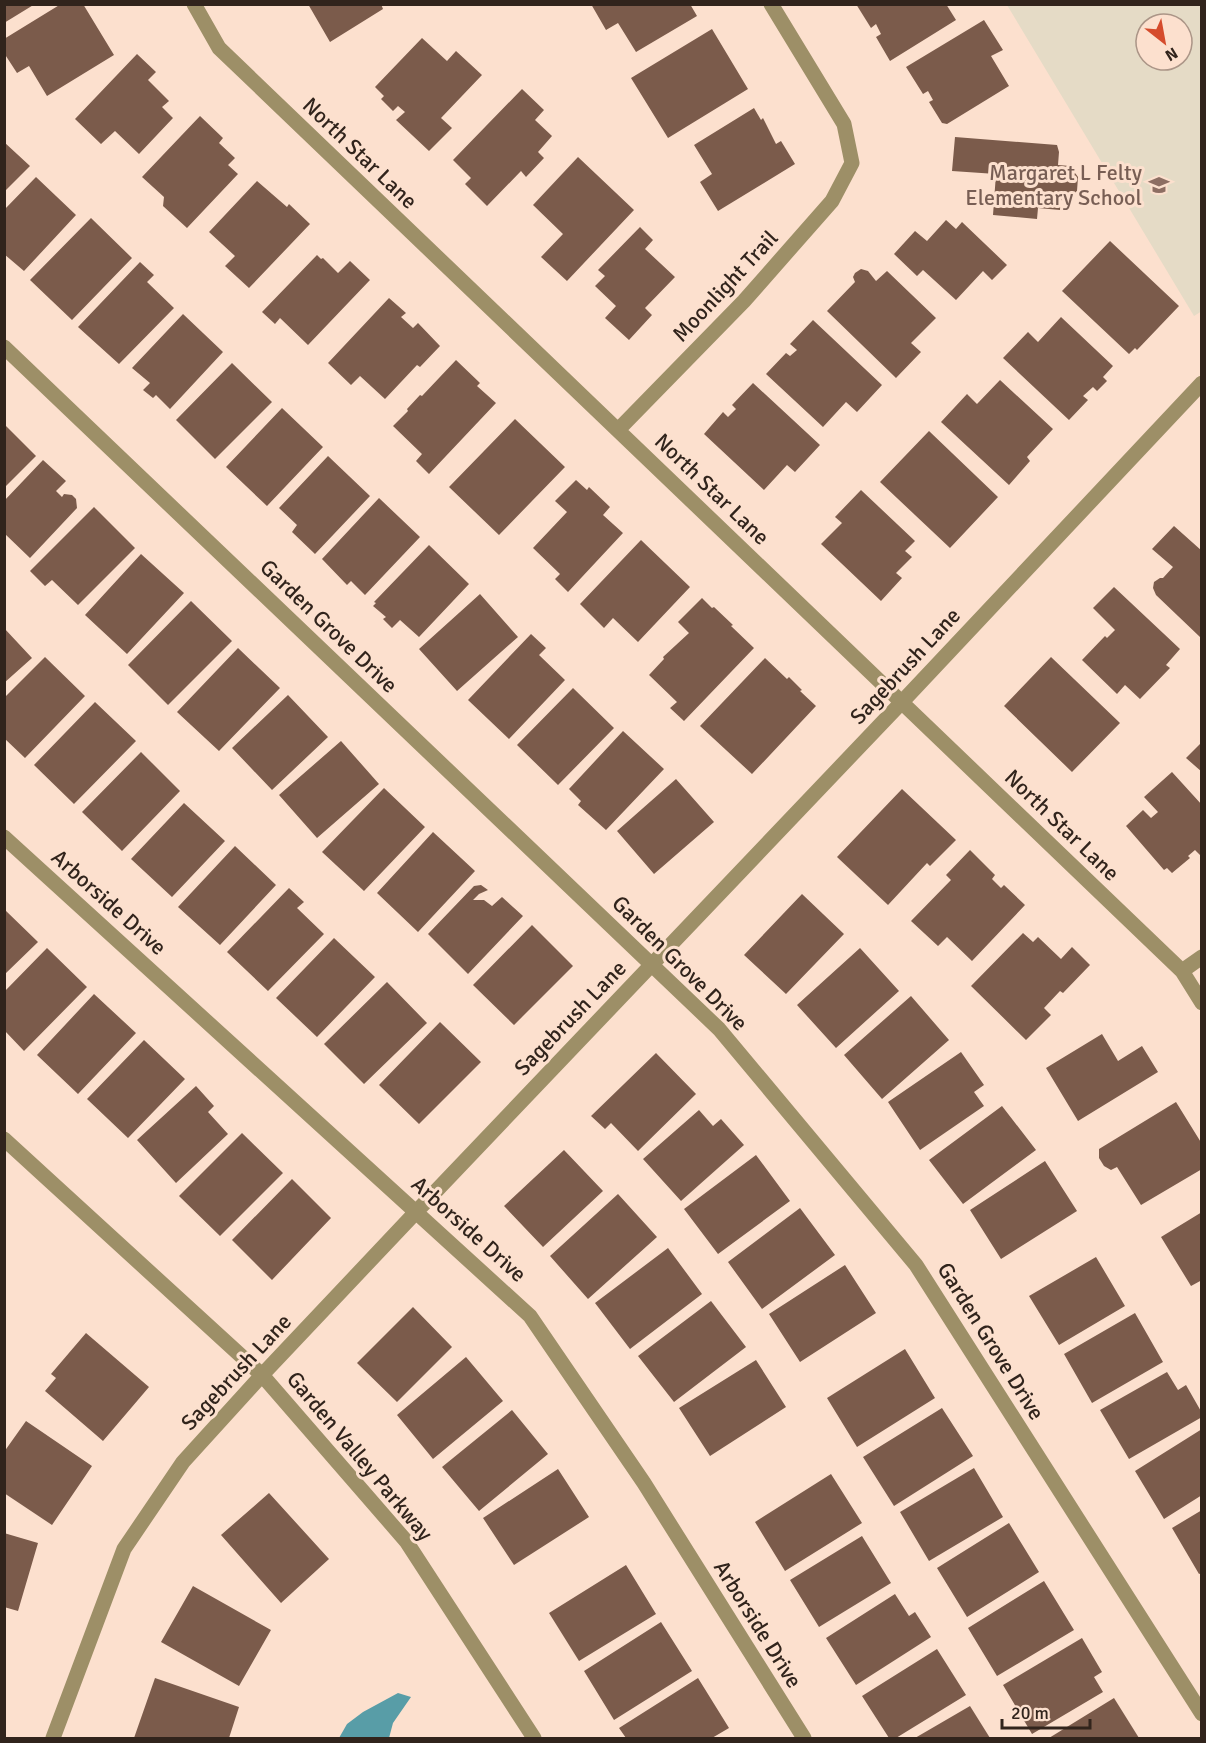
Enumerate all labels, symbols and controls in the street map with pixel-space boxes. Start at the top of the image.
north arrow [1134,12,1194,72]
text: N [1161,43,1181,65]
street label: North Star Lane [297,92,423,214]
place label: Margaret L Felty Elementary School [965,159,1143,211]
school or university icon: Margaret L Felty Elementary School [1147,173,1171,197]
street label: Moonlight Trail [667,225,783,347]
street label: North Star Lane [649,428,775,550]
street label: Garden Grove Drive [255,554,403,698]
street label: Sagebrush Lane [844,602,966,730]
street label: North Star Lane [999,764,1125,886]
street label: Arborside Drive [46,843,172,961]
street label: Garden Grove Drive [607,890,753,1036]
street label: Sagebrush Lane [508,955,632,1081]
street label: Arborside Drive [406,1170,532,1288]
street label: Garden Grove Drive [932,1257,1050,1425]
street label: Sagebrush Lane [175,1308,297,1436]
street label: Garden Valley Parkway [281,1366,439,1547]
street label: Arborside Drive [708,1555,808,1693]
scale bar [1002,1692,1090,1730]
text: 20 m [1011,1702,1049,1724]

